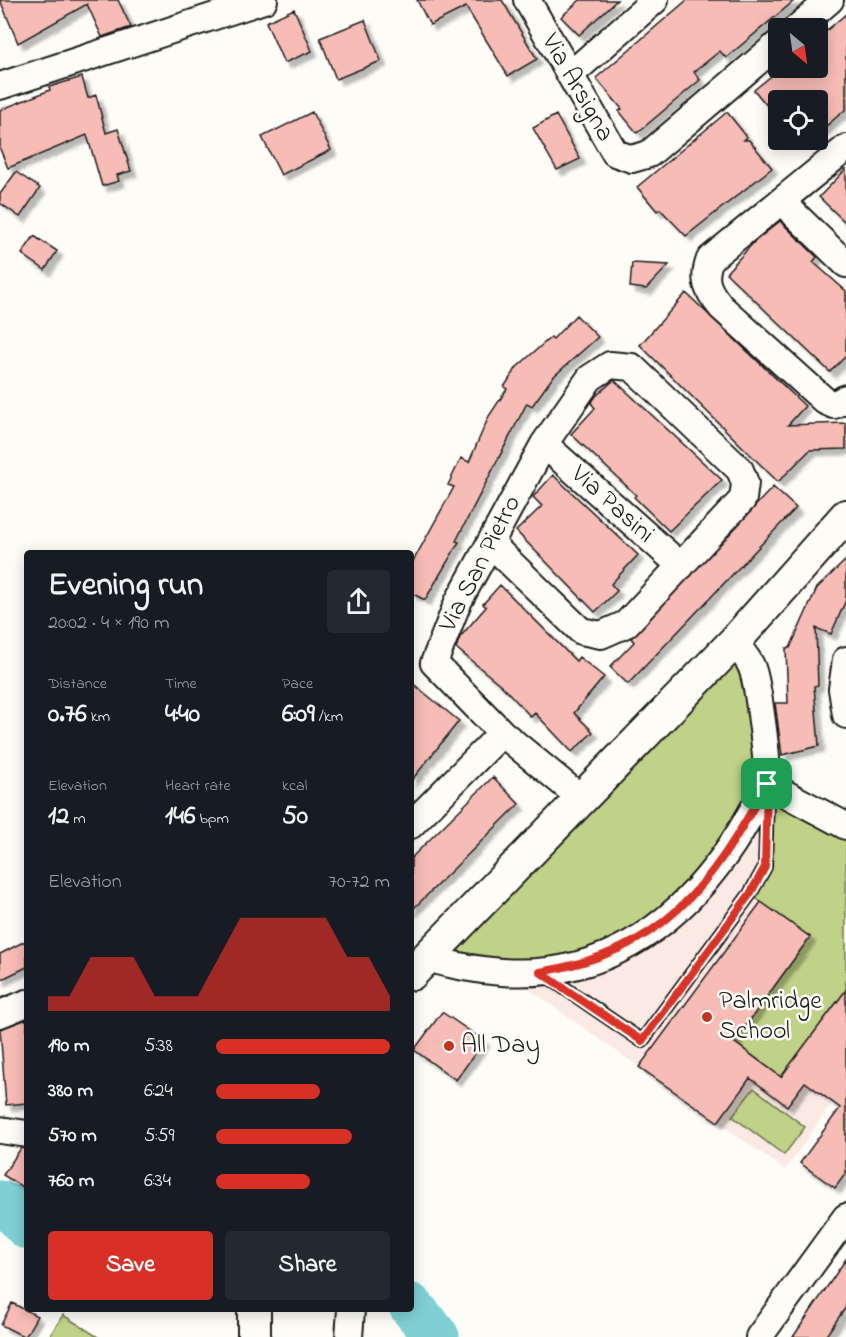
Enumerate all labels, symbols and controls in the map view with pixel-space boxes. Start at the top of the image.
north arrow [768,18,828,78]
map controls [768,18,828,150]
street label: Via Arsigna [530,26,623,149]
button: locate [768,90,828,150]
street label: Via Pasini [561,456,662,553]
street label: Via San Pietro [430,489,532,640]
text: Evening run [48,562,203,610]
button: share [327,570,390,633]
text: 20:02 · 4 × 190 m [48,609,169,638]
text: Distance [48,672,107,696]
text: Time [165,672,197,696]
text: Pace [282,672,313,696]
text: 0.76 [48,696,87,734]
text: 4:40 [165,696,200,734]
text: 6:09 [282,696,315,734]
text: km [87,705,110,729]
text: /km [315,705,343,729]
pin [741,758,792,809]
icon: arrive [750,767,783,800]
text: Elevation [48,774,107,798]
text: Heart rate [165,774,231,798]
text: kcal [282,774,307,798]
text: 12 [48,798,69,836]
text: 146 [165,798,195,836]
text: 50 [282,798,308,836]
text: m [69,807,86,831]
text: bpm [195,807,229,831]
text: Elevation [48,868,122,897]
text: 70–72 m [329,868,390,897]
place label: Palmridge School [719,983,822,1051]
marker: Palmridge School [700,1010,714,1024]
place label: All Day [461,1027,540,1065]
text: 190 m [48,1032,90,1061]
text: 5:38 [144,1032,173,1061]
marker: All Day [442,1039,456,1053]
text: 380 m [48,1077,93,1106]
text: 6:24 [144,1077,173,1106]
text: 570 m [48,1122,97,1151]
text: 5:59 [144,1122,175,1151]
text: 760 m [48,1167,94,1196]
text: 6:34 [144,1167,171,1196]
button: Save [48,1231,213,1300]
button: Share [225,1231,390,1300]

